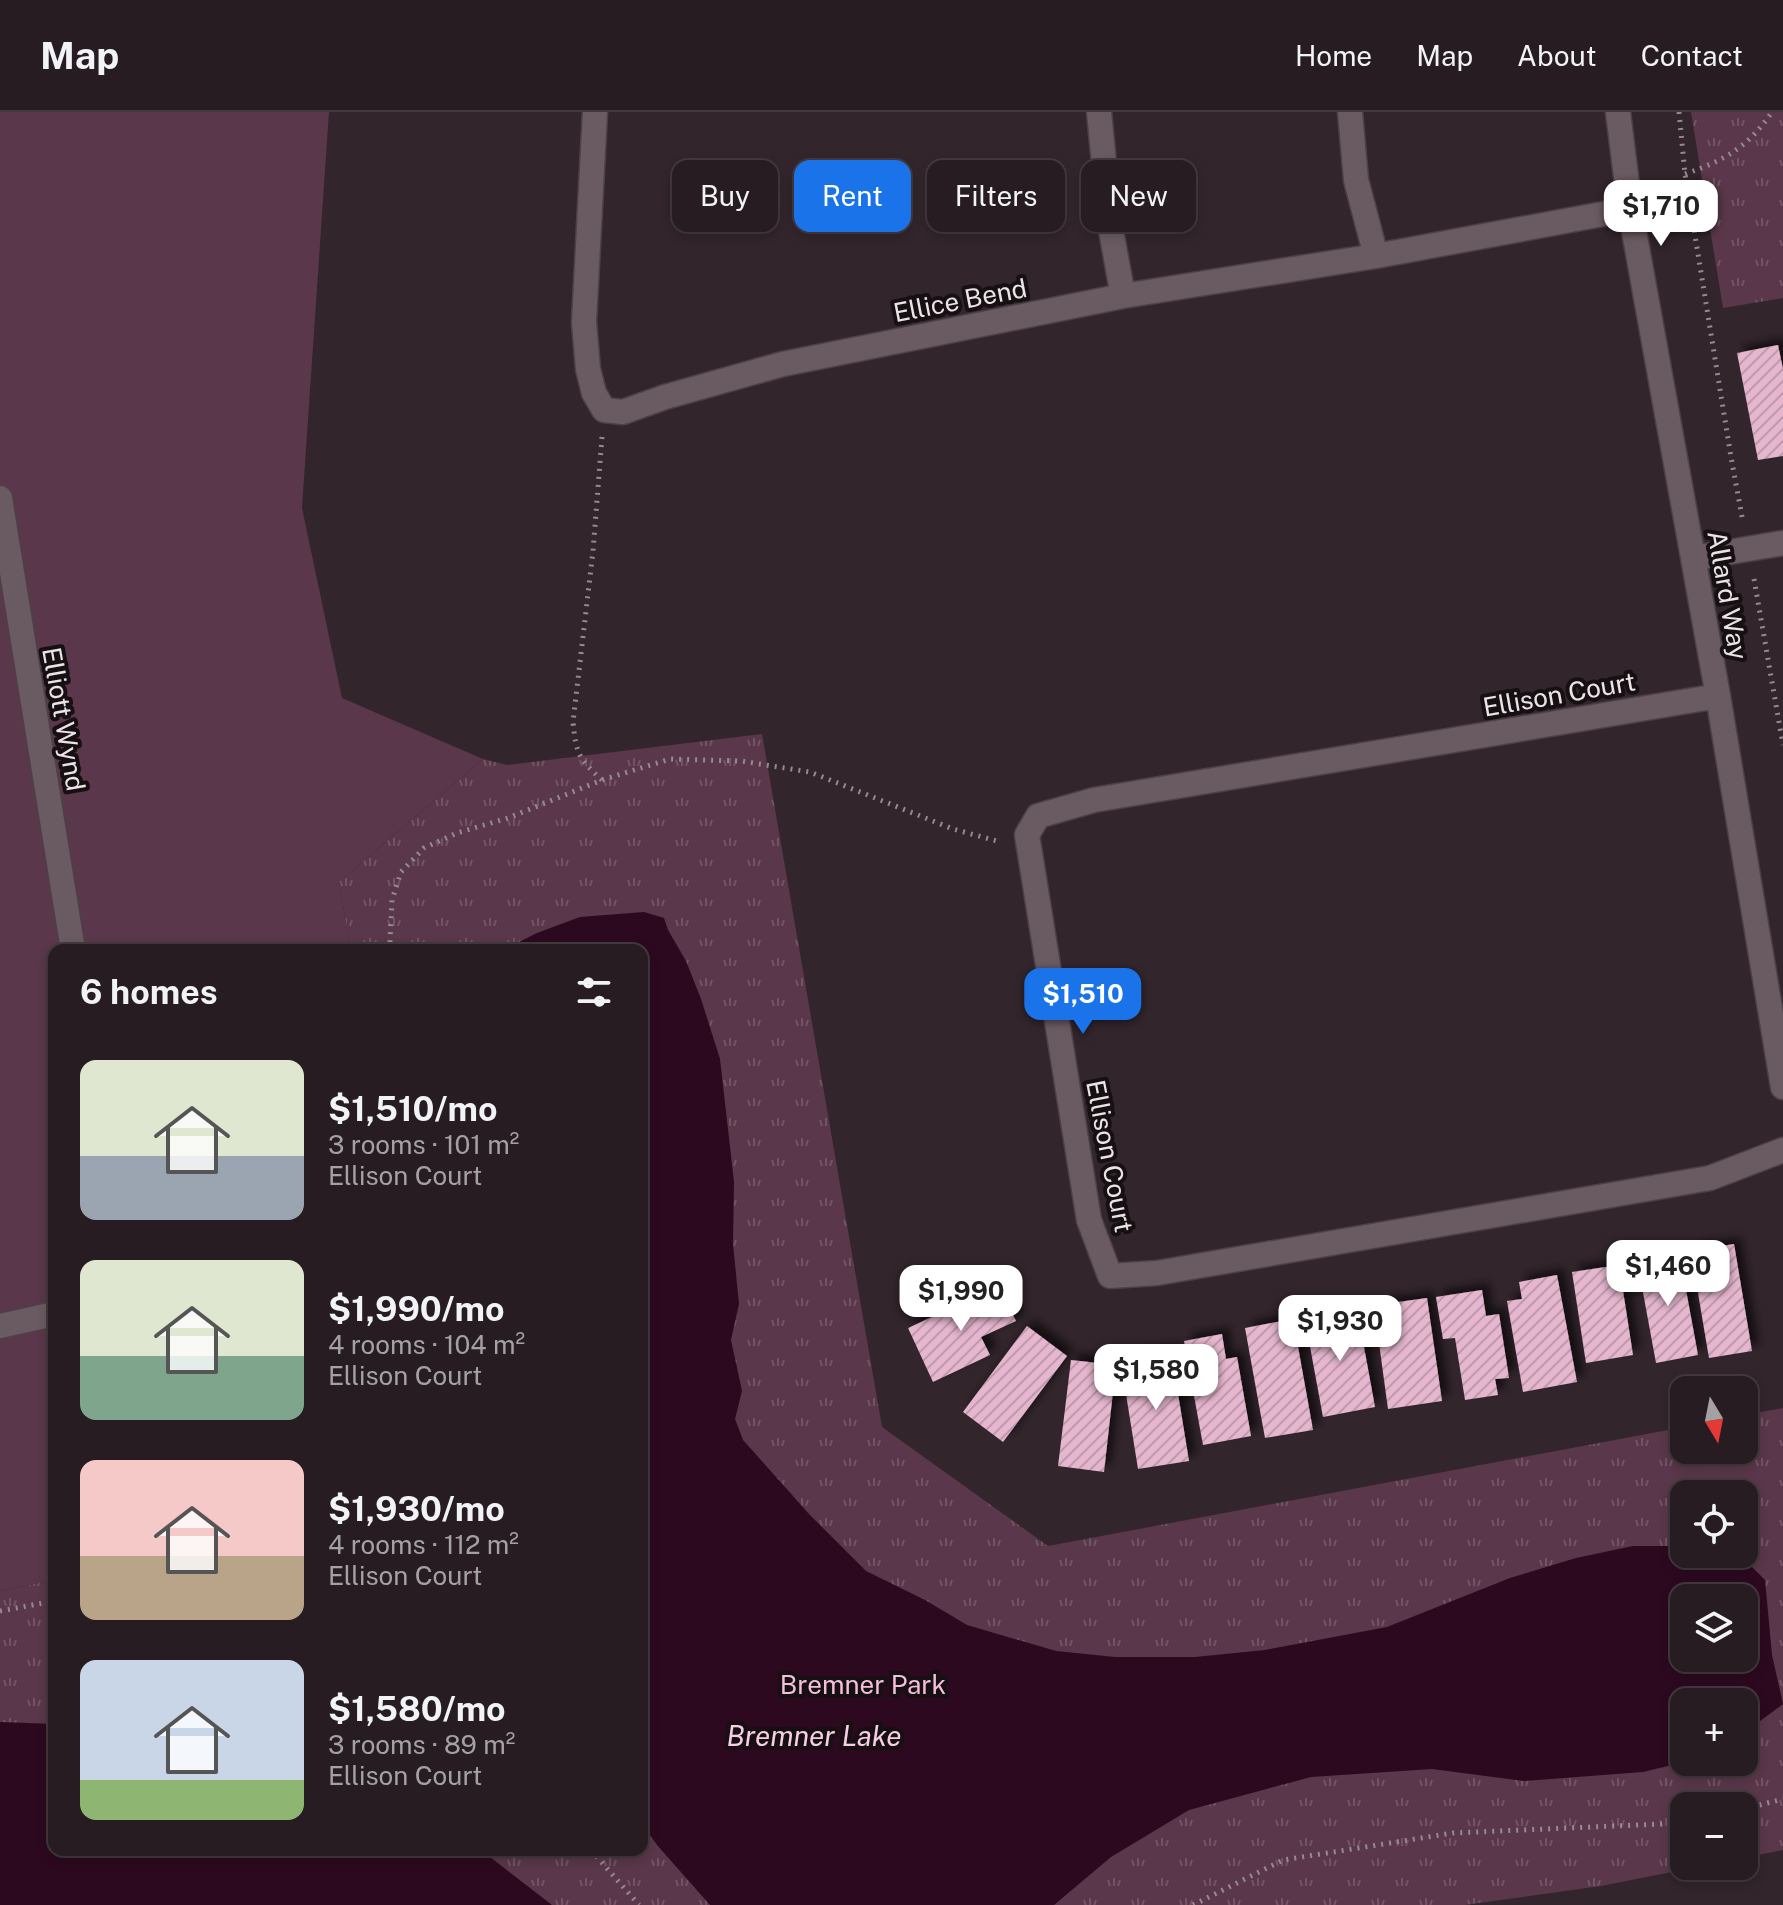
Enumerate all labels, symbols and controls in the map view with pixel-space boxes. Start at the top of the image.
text: Map [40,33,119,78]
text: Home [1295,39,1372,72]
text: Map [1416,39,1473,72]
text: About [1517,39,1597,72]
text: Contact [1641,39,1743,72]
chip: Buy [672,160,778,232]
chip: Rent [794,160,911,232]
chip: Filters [927,160,1065,232]
chip: New [1081,160,1196,232]
pin: $1,710 [1596,180,1726,248]
text: $1,710 [1622,190,1700,221]
street label: Ellice Bend [891,272,1029,328]
street label: Allard Way [1701,528,1755,662]
street label: Elliott Wynd [36,645,92,793]
street label: Ellison Court [1480,665,1638,723]
pin: $1,510 [1018,968,1148,1036]
icon: filters [572,970,616,1014]
text: 6 homes [80,972,218,1012]
text: $1,510 [1042,978,1124,1009]
street label: Ellison Court [1080,1077,1140,1235]
text: $1,510/mo [328,1089,498,1129]
icon: home [144,1092,240,1188]
text: 3 rooms · 101 m² [328,1129,519,1160]
text: Ellison Court [328,1160,482,1191]
pin: $1,460 [1603,1240,1733,1308]
text: $1,460 [1625,1250,1711,1281]
pin: $1,990 [896,1265,1026,1333]
text: $1,990 [918,1275,1004,1306]
text: $1,990/mo [328,1289,505,1329]
icon: home [144,1292,240,1388]
pin: $1,930 [1275,1295,1405,1363]
text: $1,930 [1296,1305,1384,1336]
text: 4 rooms · 104 m² [328,1329,525,1360]
pin: $1,580 [1091,1344,1221,1412]
text: $1,580 [1112,1354,1200,1385]
text: Ellison Court [328,1360,482,1391]
north arrow [1670,1376,1758,1464]
map controls [1670,1376,1758,1880]
button: locate [1670,1480,1758,1568]
text: $1,930/mo [328,1489,505,1529]
icon: home [144,1492,240,1588]
text: 4 rooms · 112 m² [328,1529,519,1560]
text: Ellison Court [328,1560,482,1591]
button: layers [1670,1584,1758,1672]
park label: Bremner Park [780,1669,946,1700]
button: + [1670,1688,1758,1776]
text: $1,580/mo [328,1689,506,1729]
icon: home [144,1692,240,1788]
water label: Bremner Lake [727,1719,901,1752]
text: 3 rooms · 89 m² [328,1729,515,1760]
text: Ellison Court [328,1760,482,1791]
button: − [1670,1792,1758,1880]

